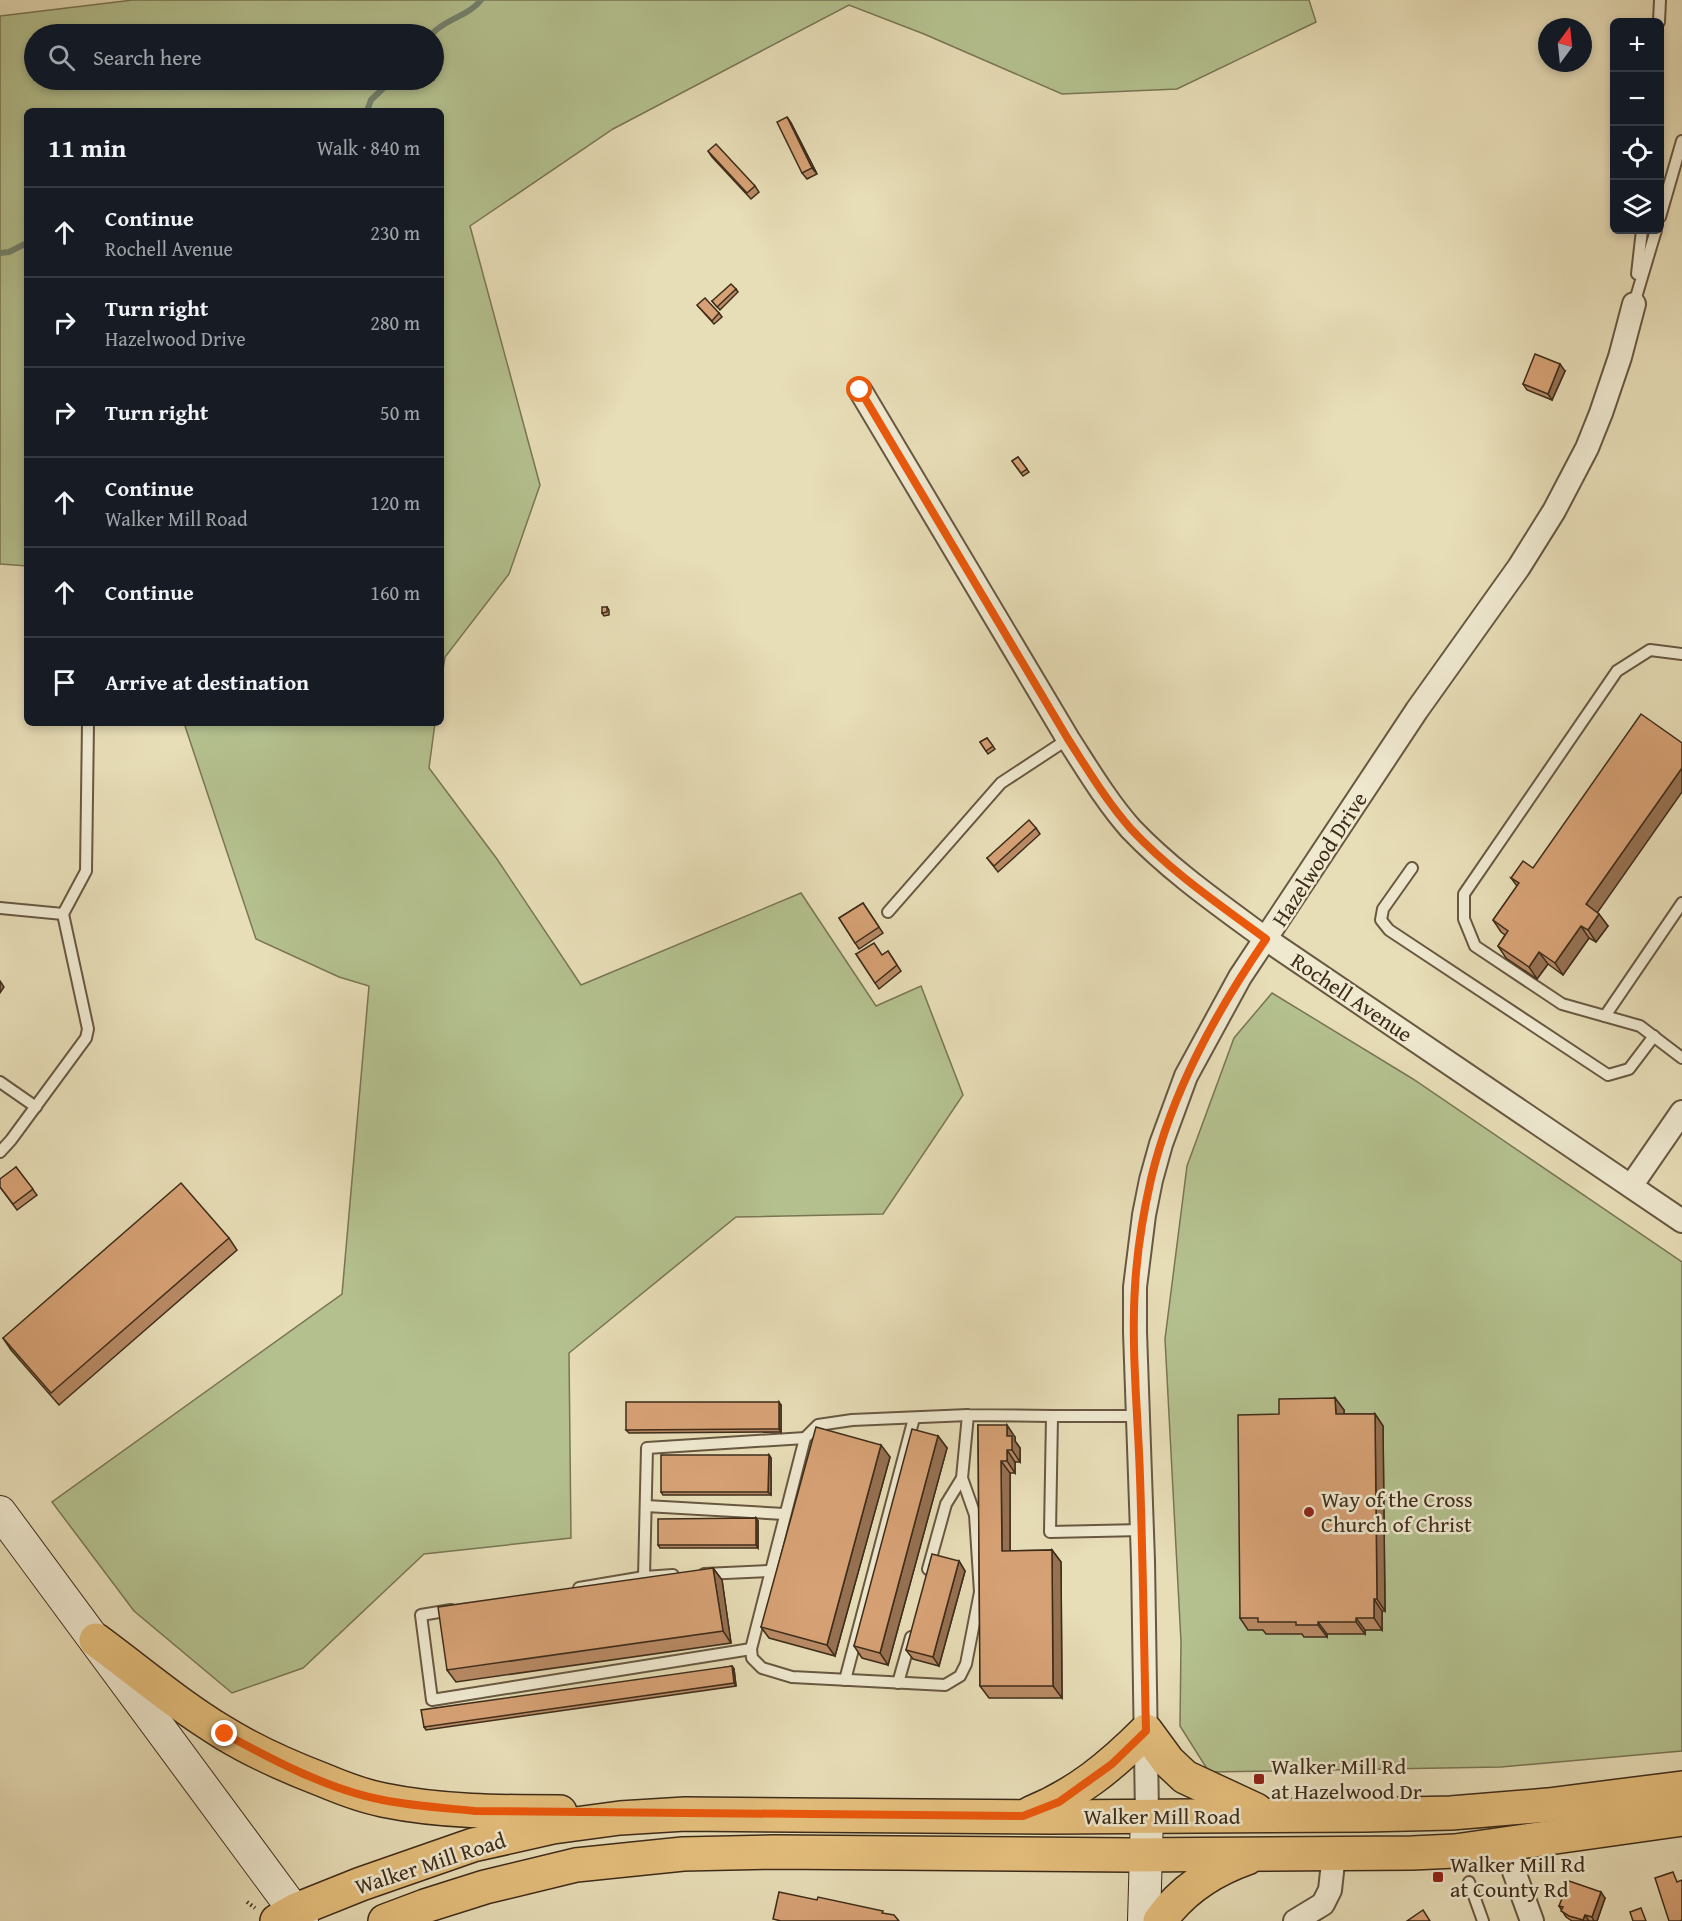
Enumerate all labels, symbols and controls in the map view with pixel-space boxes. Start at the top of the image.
north arrow [1538,18,1592,72]
map controls [1610,18,1664,234]
button: + [1610,18,1664,72]
search box [24,24,444,90]
icon: search [45,41,78,74]
text: Search here [93,41,202,73]
button: − [1610,72,1664,126]
button: locate [1610,126,1664,180]
text: 11 min [48,128,126,167]
text: Walk · 840 m [317,133,420,162]
button: layers [1610,180,1664,234]
text: Continue [105,202,194,234]
icon: ahead [48,216,81,249]
text: 230 m [370,218,420,247]
text: Rochell Avenue [105,234,233,263]
text: Turn right [105,292,208,324]
icon: right [48,306,81,339]
text: 280 m [370,308,420,337]
text: Hazelwood Drive [105,324,246,353]
route start [846,376,872,402]
icon: right [48,396,81,429]
text: Turn right [105,396,208,428]
text: 50 m [380,398,420,427]
text: Continue [105,472,194,504]
icon: ahead [48,486,81,519]
text: 120 m [370,488,420,517]
text: Walker Mill Road [105,504,248,533]
icon: ahead [48,576,81,609]
text: Continue [105,576,194,608]
text: 160 m [370,578,420,607]
icon: arrive [48,666,81,699]
text: Arrive at destination [105,666,309,698]
street label: Hazelwood Drive [1263,785,1375,933]
street label: Rochell Avenue [1285,944,1419,1050]
place label: Way of the Cross Church of Christ [1321,1483,1473,1540]
marker: Way of the Cross Church of Christ [1302,1505,1316,1519]
route end [211,1720,237,1746]
place label: Walker Mill Rd at Hazelwood Dr [1271,1750,1422,1807]
marker: Walker Mill Rd at Hazelwood Dr [1252,1772,1266,1786]
street label: Walker Mill Road [1084,1800,1241,1832]
street label: Walker Mill Road [350,1823,510,1902]
place label: Walker Mill Rd at County Rd [1450,1848,1585,1905]
marker: Walker Mill Rd at County Rd [1431,1870,1445,1884]

